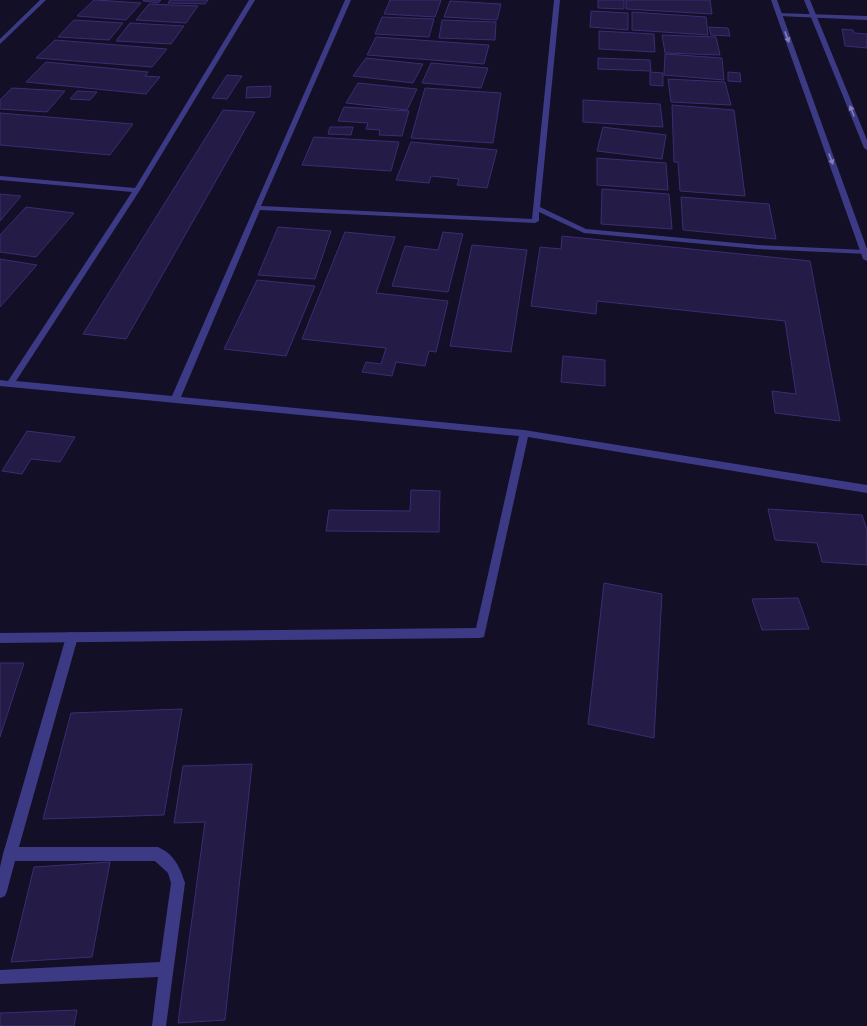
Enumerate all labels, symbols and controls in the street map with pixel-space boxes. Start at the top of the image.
one-way arrow [785,31,791,43]
one-way arrow [849,105,855,117]
one-way arrow [829,153,835,165]

